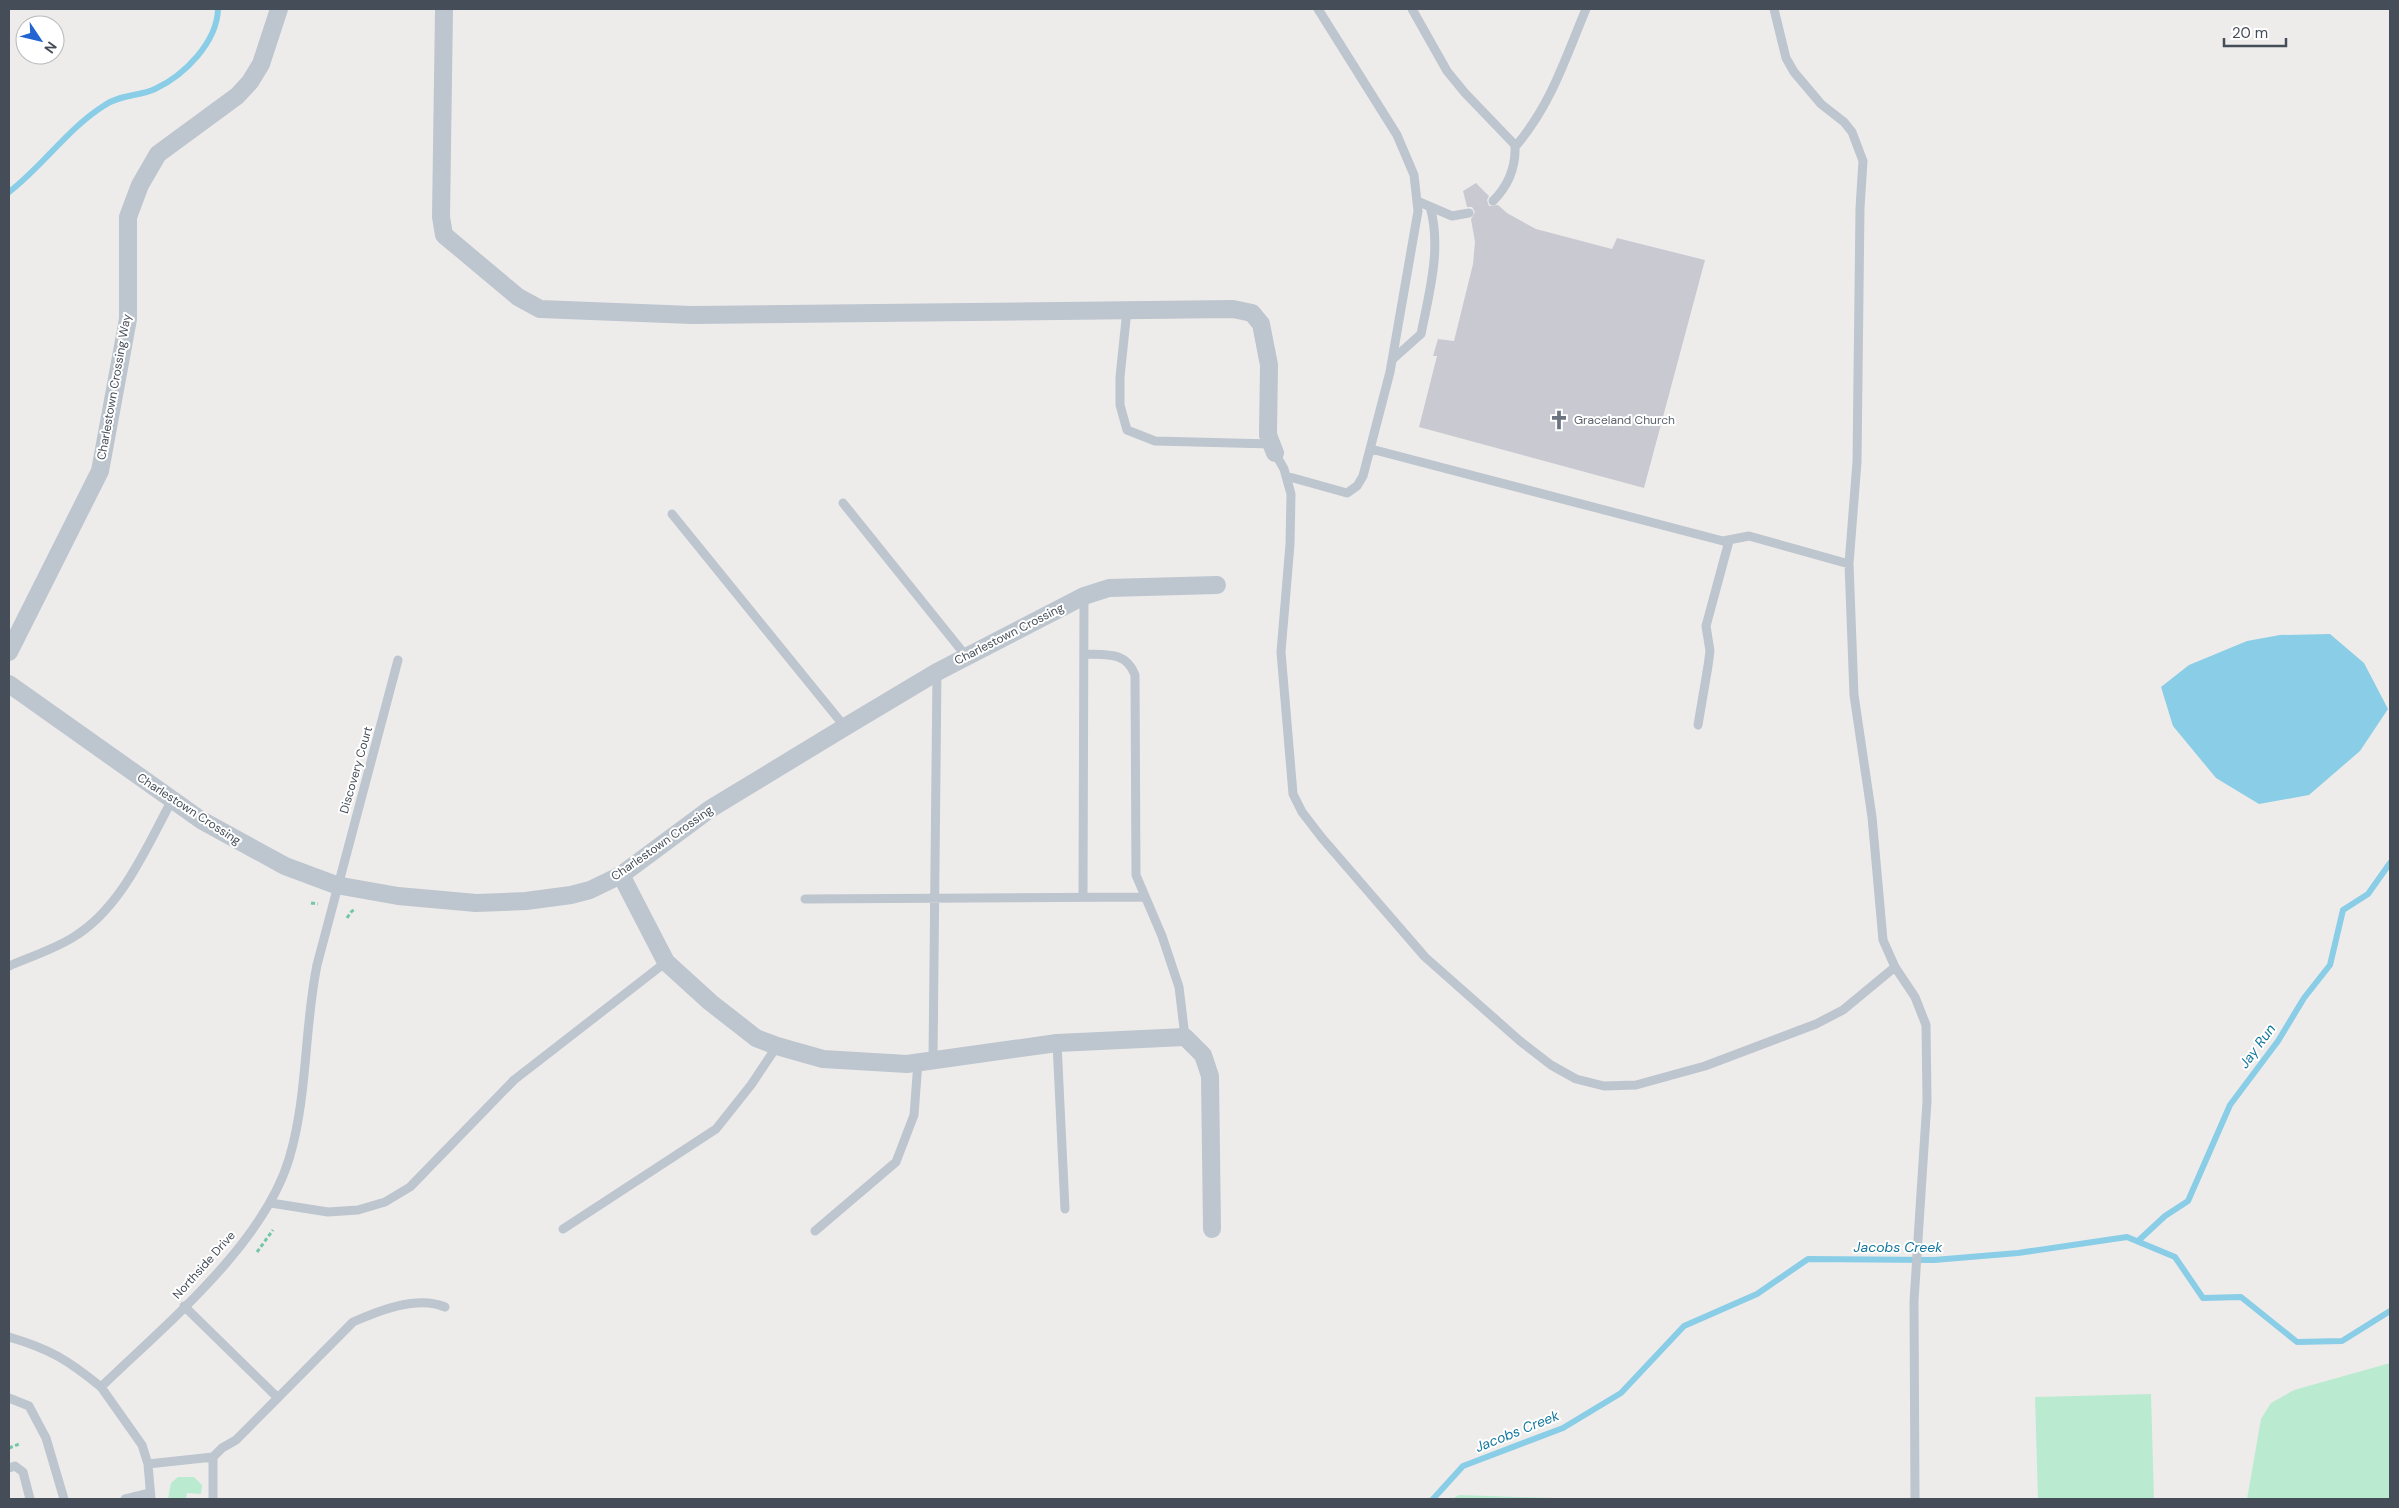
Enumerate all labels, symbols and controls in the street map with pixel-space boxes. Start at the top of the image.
north arrow [15,15,65,65]
scale bar [2224,15,2286,47]
text: 20 m [2232,23,2268,43]
text: N [40,38,61,57]
street label: Charlestown Crossing Way [93,312,135,461]
church icon: Graceland Church [1548,409,1570,431]
place label: Graceland Church [1574,412,1675,428]
street label: Charlestown Crossing [952,599,1067,669]
street label: Discovery Court [336,724,376,815]
street label: Charlestown Crossing [134,769,244,849]
street label: Charlestown Crossing [608,802,716,884]
water label: Jay Run [2235,1020,2279,1072]
street label: Northside Drive [169,1227,239,1302]
water label: Jacobs Creek [1854,1238,1943,1256]
water label: Jacobs Creek [1472,1406,1562,1456]

